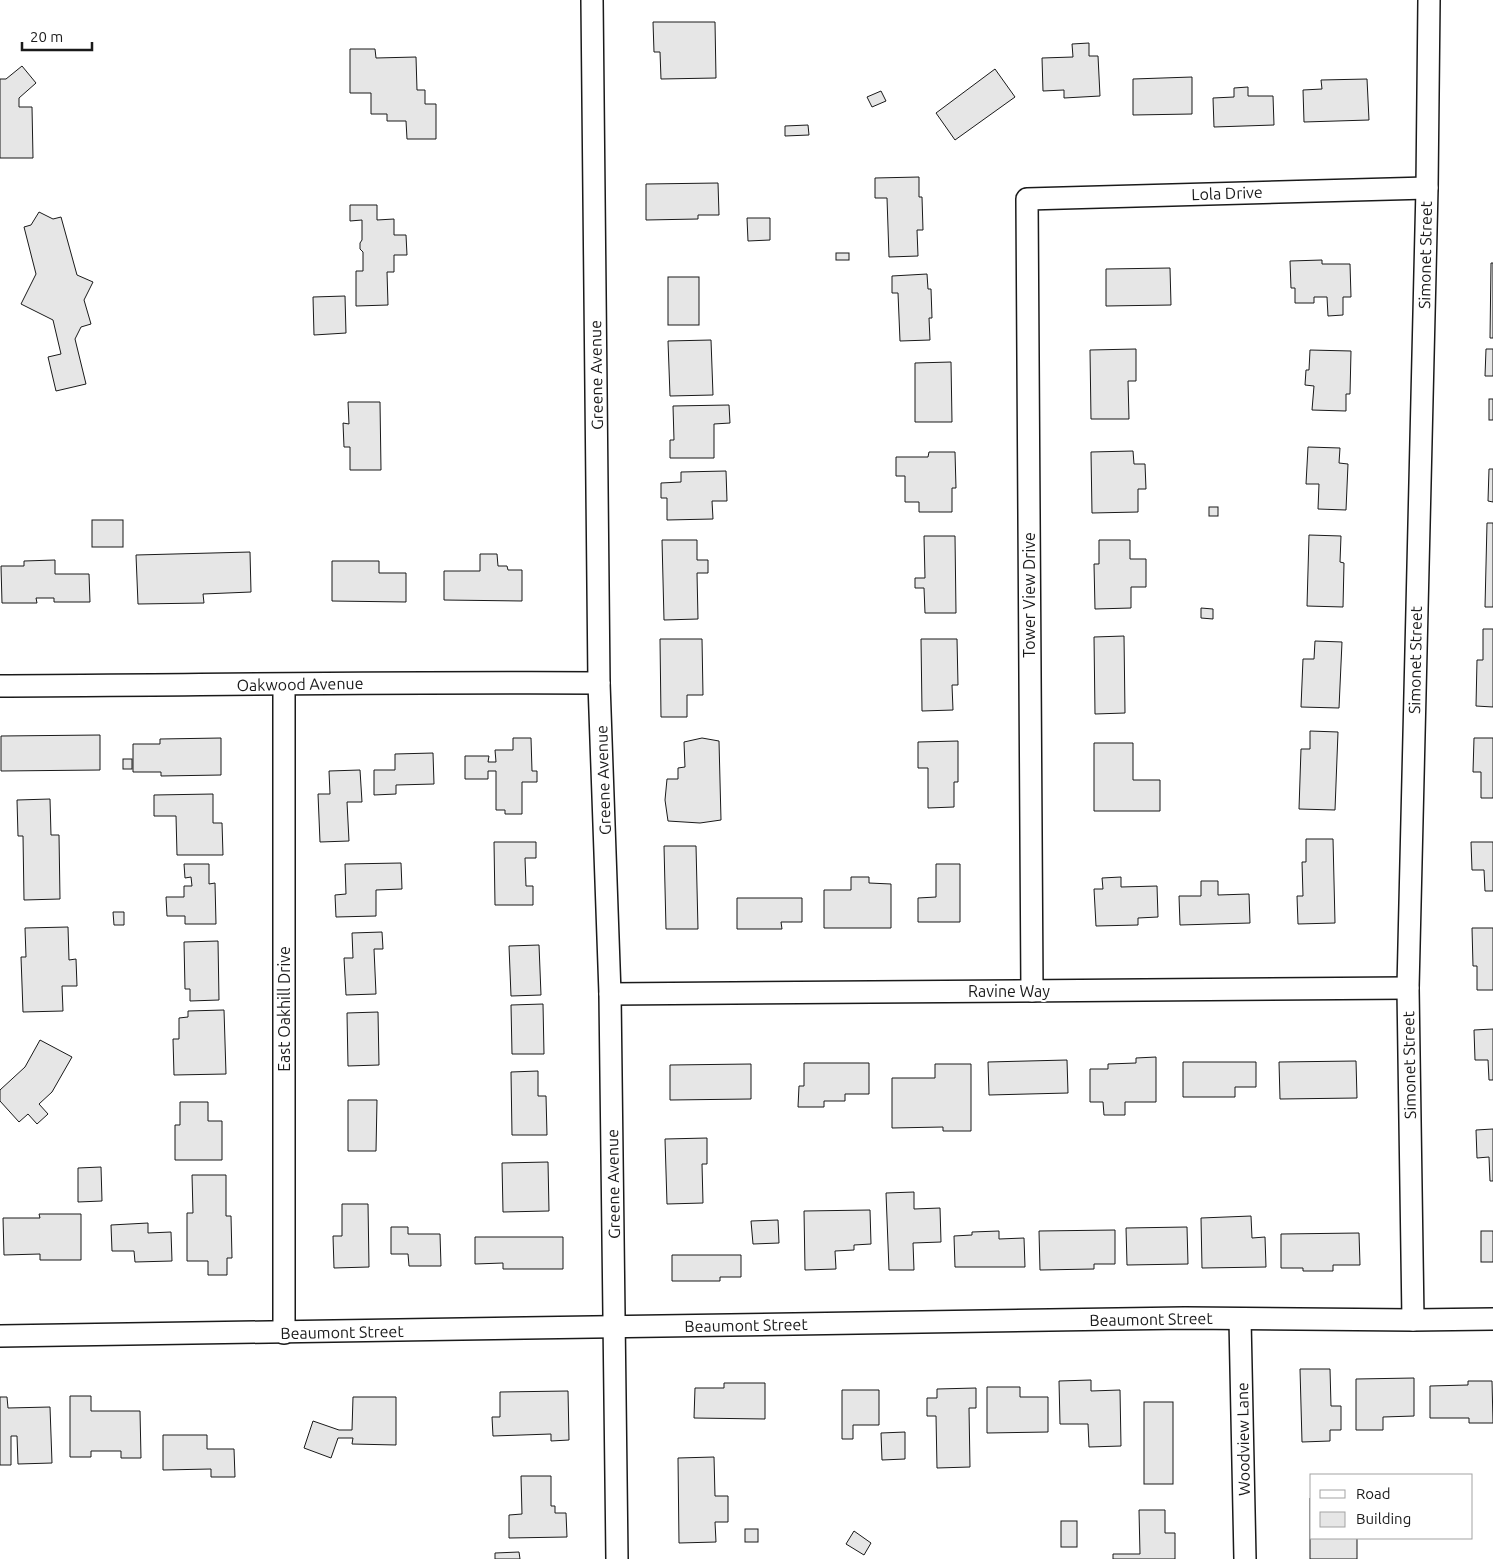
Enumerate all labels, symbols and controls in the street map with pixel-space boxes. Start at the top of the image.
scale bar [22,20,92,52]
text: 20 m [30,28,63,45]
street label: Lola Drive [1191,183,1263,203]
street label: Simonet Street [1415,200,1435,309]
street label: Greene Avenue [586,320,606,430]
street label: Tower View Drive [1020,532,1038,658]
street label: Simonet Street [1405,605,1425,714]
street label: Oakwood Avenue [236,674,364,694]
street label: Greene Avenue [592,725,614,835]
street label: East Oakhill Drive [275,946,293,1072]
street label: Ravine Way [968,982,1050,1000]
street label: Simonet Street [1399,1010,1419,1119]
street label: Greene Avenue [603,1129,623,1239]
street label: Beaumont Street [1089,1309,1213,1329]
street label: Beaumont Street [684,1315,808,1335]
street label: Beaumont Street [280,1322,404,1342]
street label: Woodview Lane [1233,1382,1253,1496]
legend [1310,1474,1473,1539]
text: Road [1356,1485,1391,1502]
text: Building [1356,1510,1411,1527]

